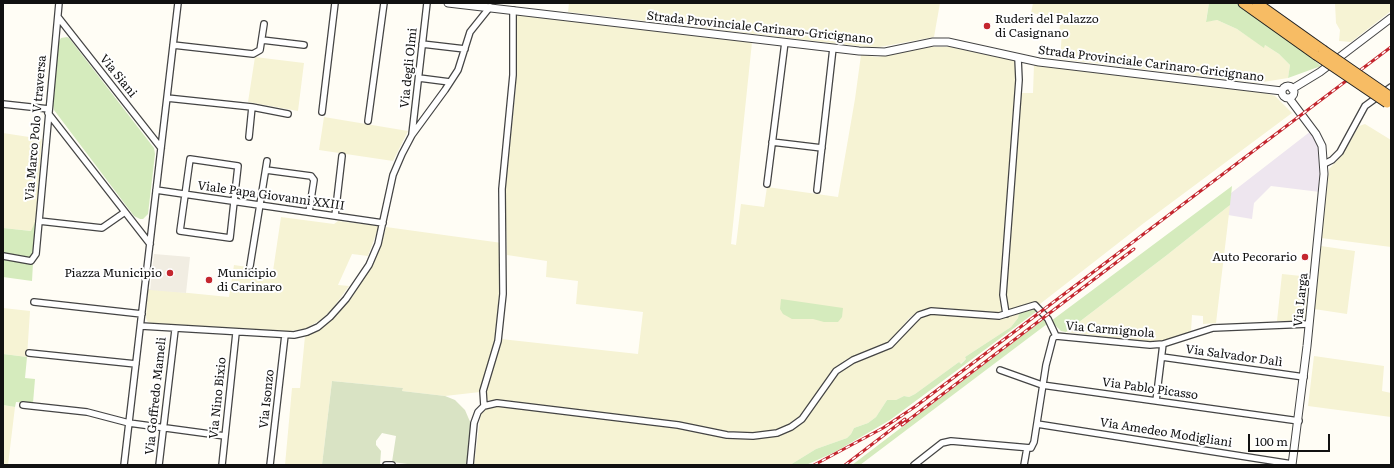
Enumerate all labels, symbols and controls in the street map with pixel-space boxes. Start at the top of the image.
street label: Strada Provinciale Carinaro-Gricignano [646,9,874,47]
place label: Ruderi del Palazzo di Casignano [995,12,1099,40]
marker: Ruderi del Palazzo di Casignano [982,21,992,31]
street label: Via degli Olmi [398,27,420,109]
street label: Strada Provinciale Carinaro-Gricignano [1037,43,1265,85]
street label: Via Siani [96,52,140,100]
street label: Via Marco Polo V traversa [22,55,50,201]
street label: Viale Papa Giovanni XXIII [196,179,346,213]
place label: Auto Pecorario [1212,250,1297,264]
marker: Auto Pecorario [1300,252,1310,262]
place label: Piazza Municipio [64,266,162,280]
place label: Municipio di Carinaro [217,266,282,294]
marker: Piazza Municipio [165,268,175,278]
street label: Via Larga [1291,272,1311,328]
marker: Municipio di Carinaro [204,275,214,285]
street label: Via Carmignola [1065,319,1155,341]
street label: Via Goffredo Mameli [143,336,169,456]
street label: Via Salvador Dalì [1185,342,1283,370]
street label: Via Nino Bixio [207,356,229,440]
street label: Via Isonzo [257,369,277,429]
street label: Via Pablo Picasso [1101,375,1199,403]
street label: Via Amedeo Modigliani [1099,415,1233,451]
scale bar [1250,426,1332,452]
text: 100 m [1255,432,1288,450]

